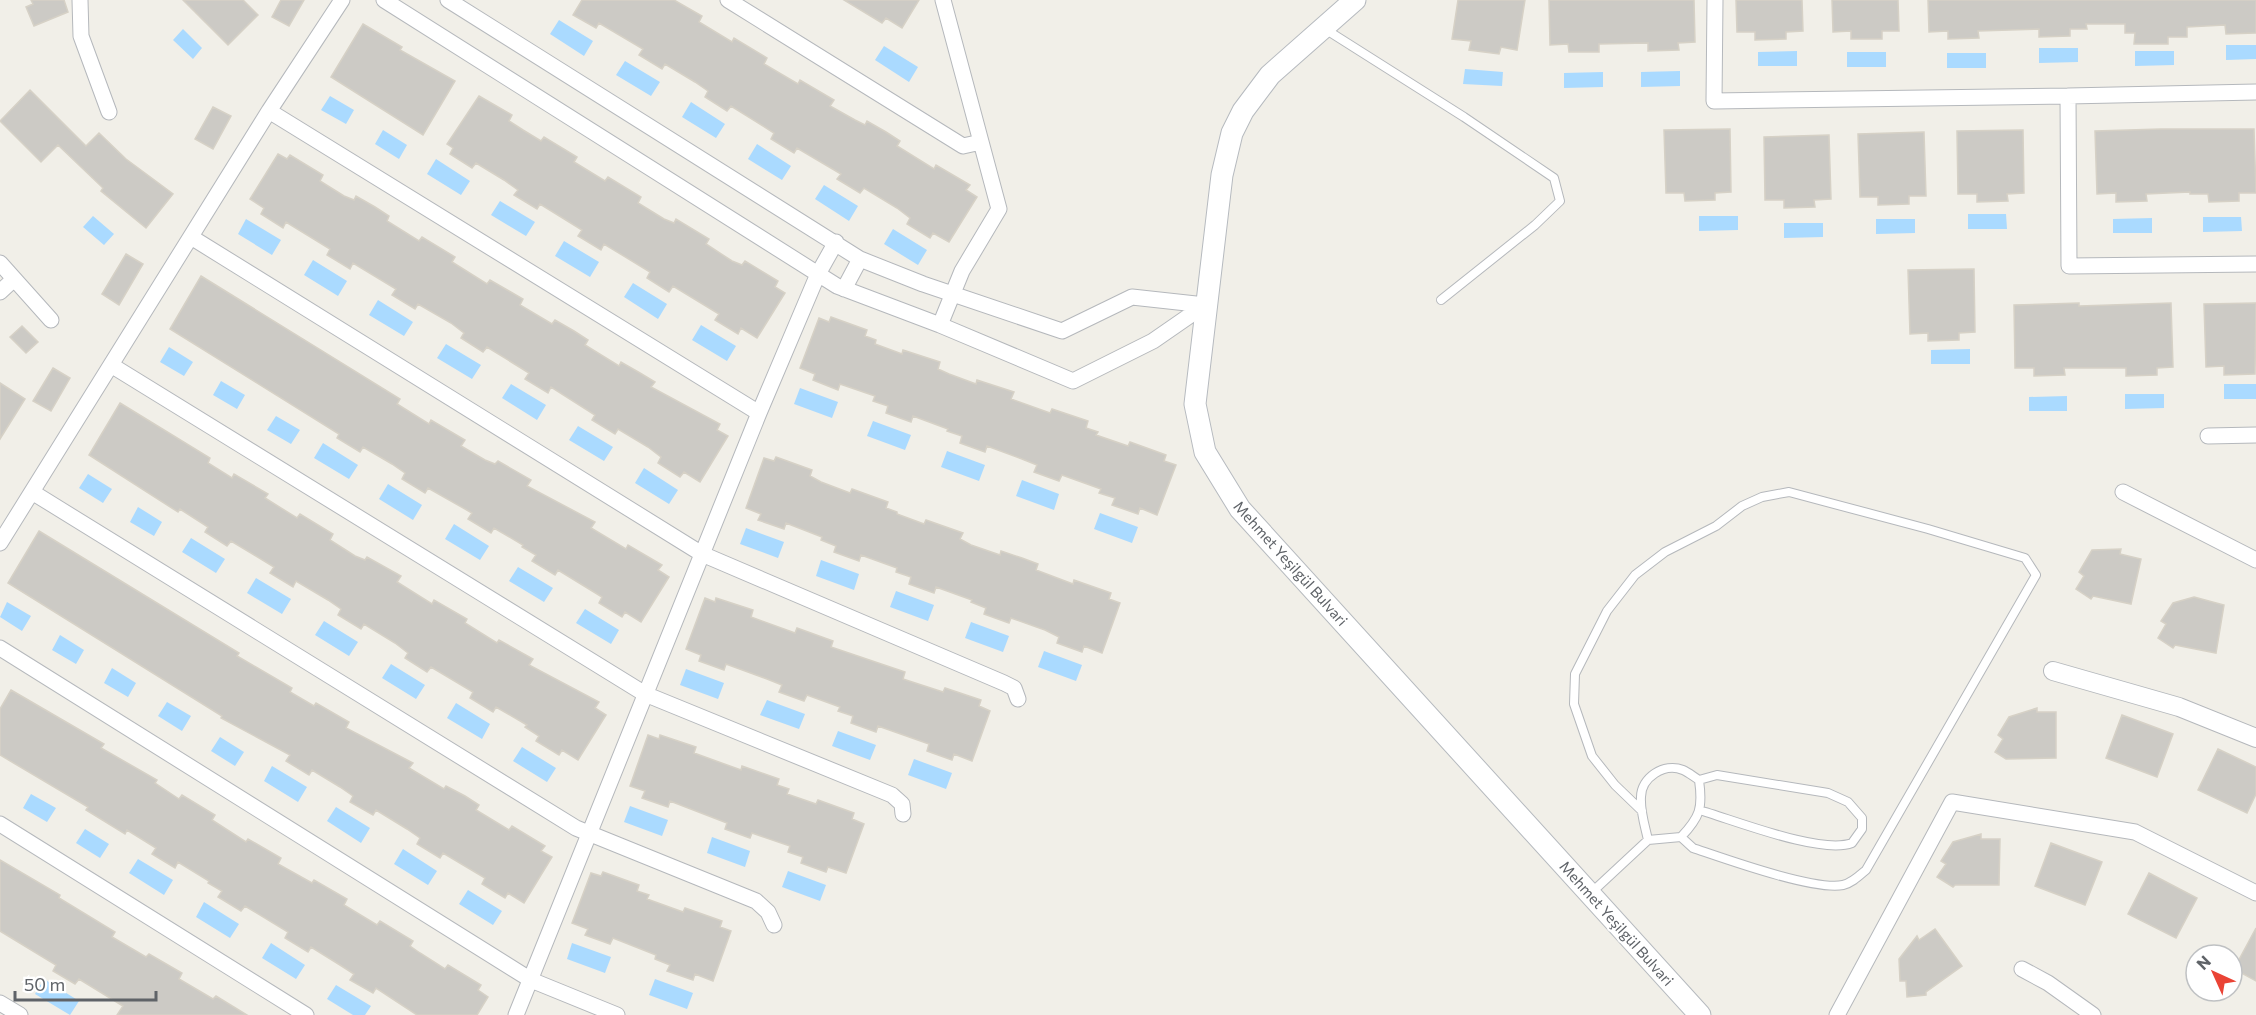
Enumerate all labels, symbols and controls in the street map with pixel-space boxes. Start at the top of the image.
street label: Mehmet Yeşilgül Bulvari [1230,497,1352,629]
street label: Mehmet Yeşilgül Bulvari [1556,857,1678,989]
north arrow [2184,943,2244,1003]
text: N [2192,951,2214,973]
scale bar [15,964,156,1002]
text: 50 m [24,973,65,995]

